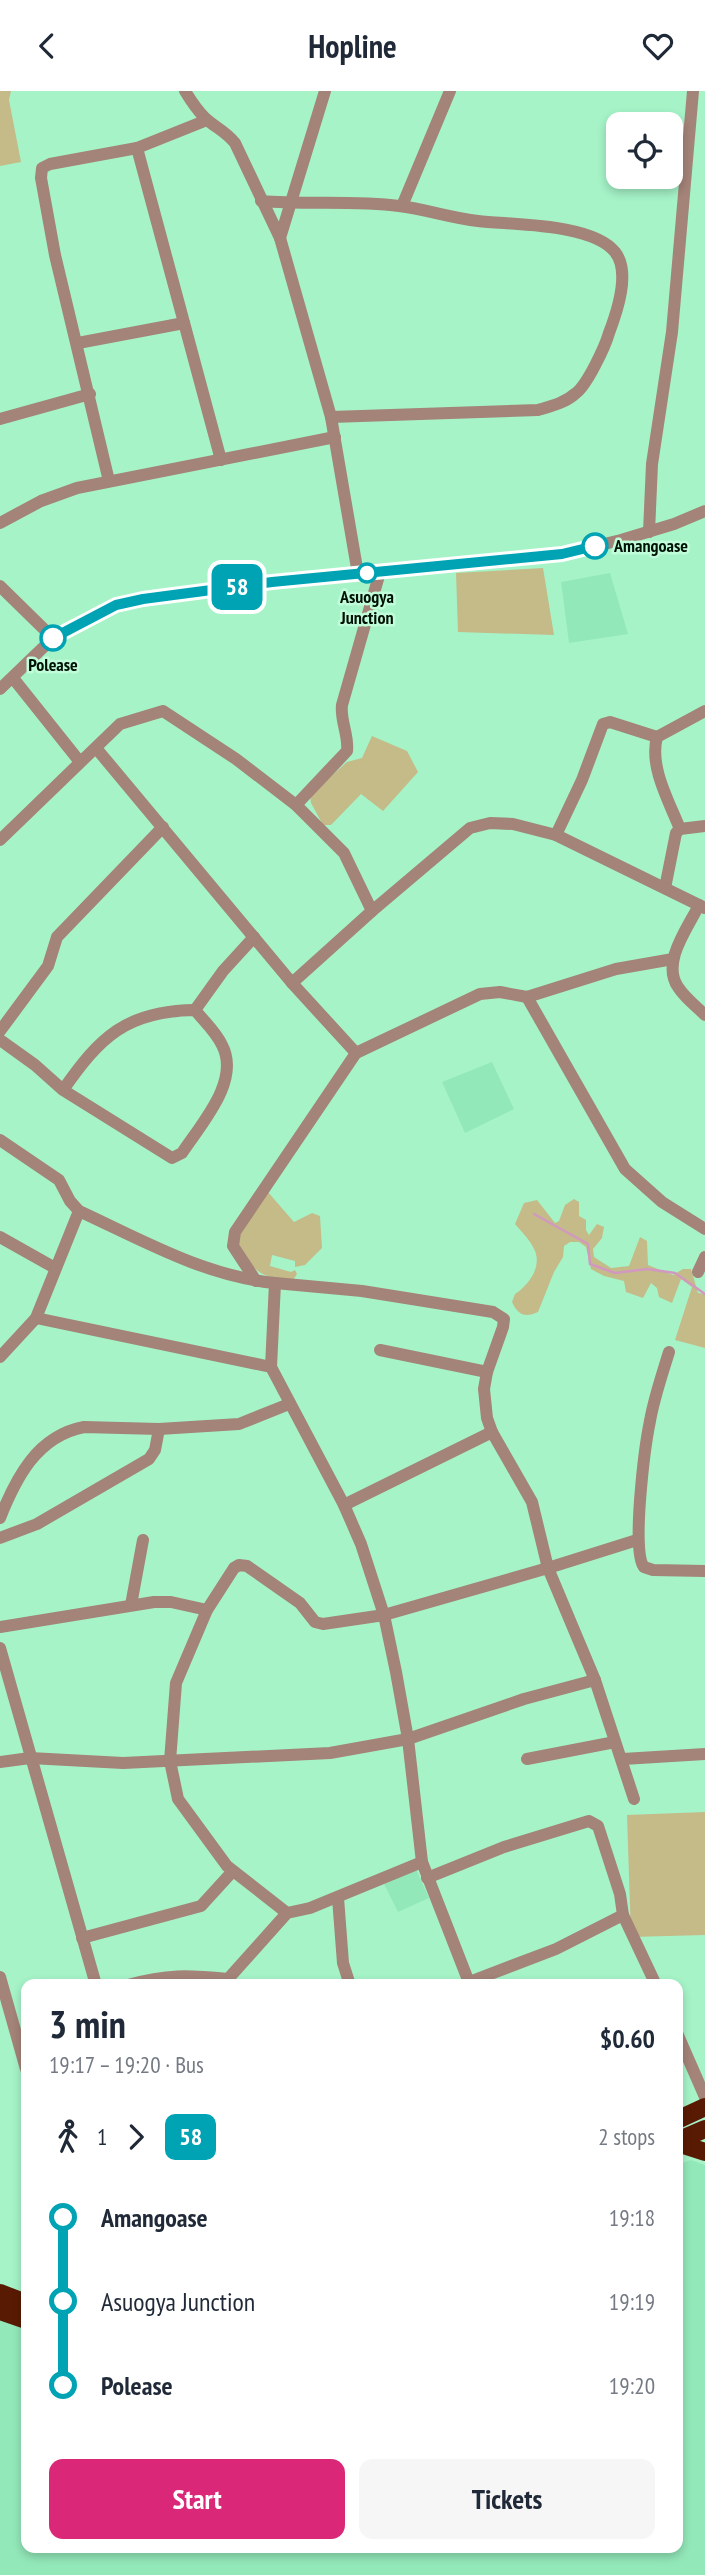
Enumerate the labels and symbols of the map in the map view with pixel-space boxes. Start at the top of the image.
marker: Amangoase [582,533,608,559]
place label: Amangoase [613,534,688,557]
marker: Asuogya Junction [357,563,377,583]
line badge: 58 [205,564,268,610]
place label: Asuogya Junction [339,585,394,629]
marker: Polease [40,625,66,651]
place label: Polease [28,653,78,676]

